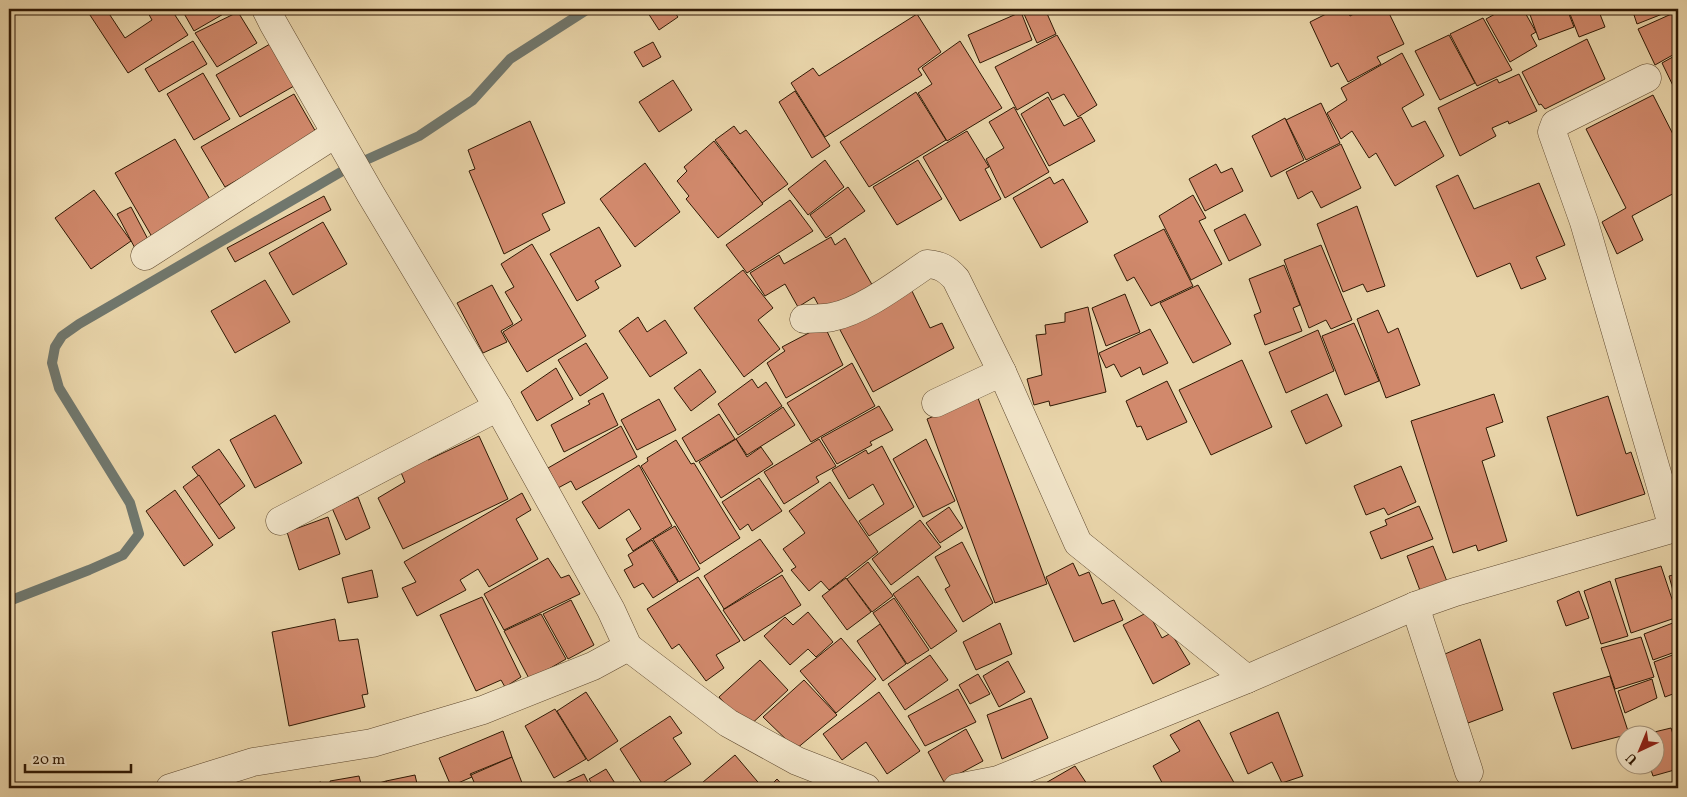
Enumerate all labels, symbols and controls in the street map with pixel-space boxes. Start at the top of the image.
north arrow [1614,724,1664,774]
scale bar [25,742,131,774]
text: U [1622,748,1642,768]
text: 20 m [32,750,65,771]

